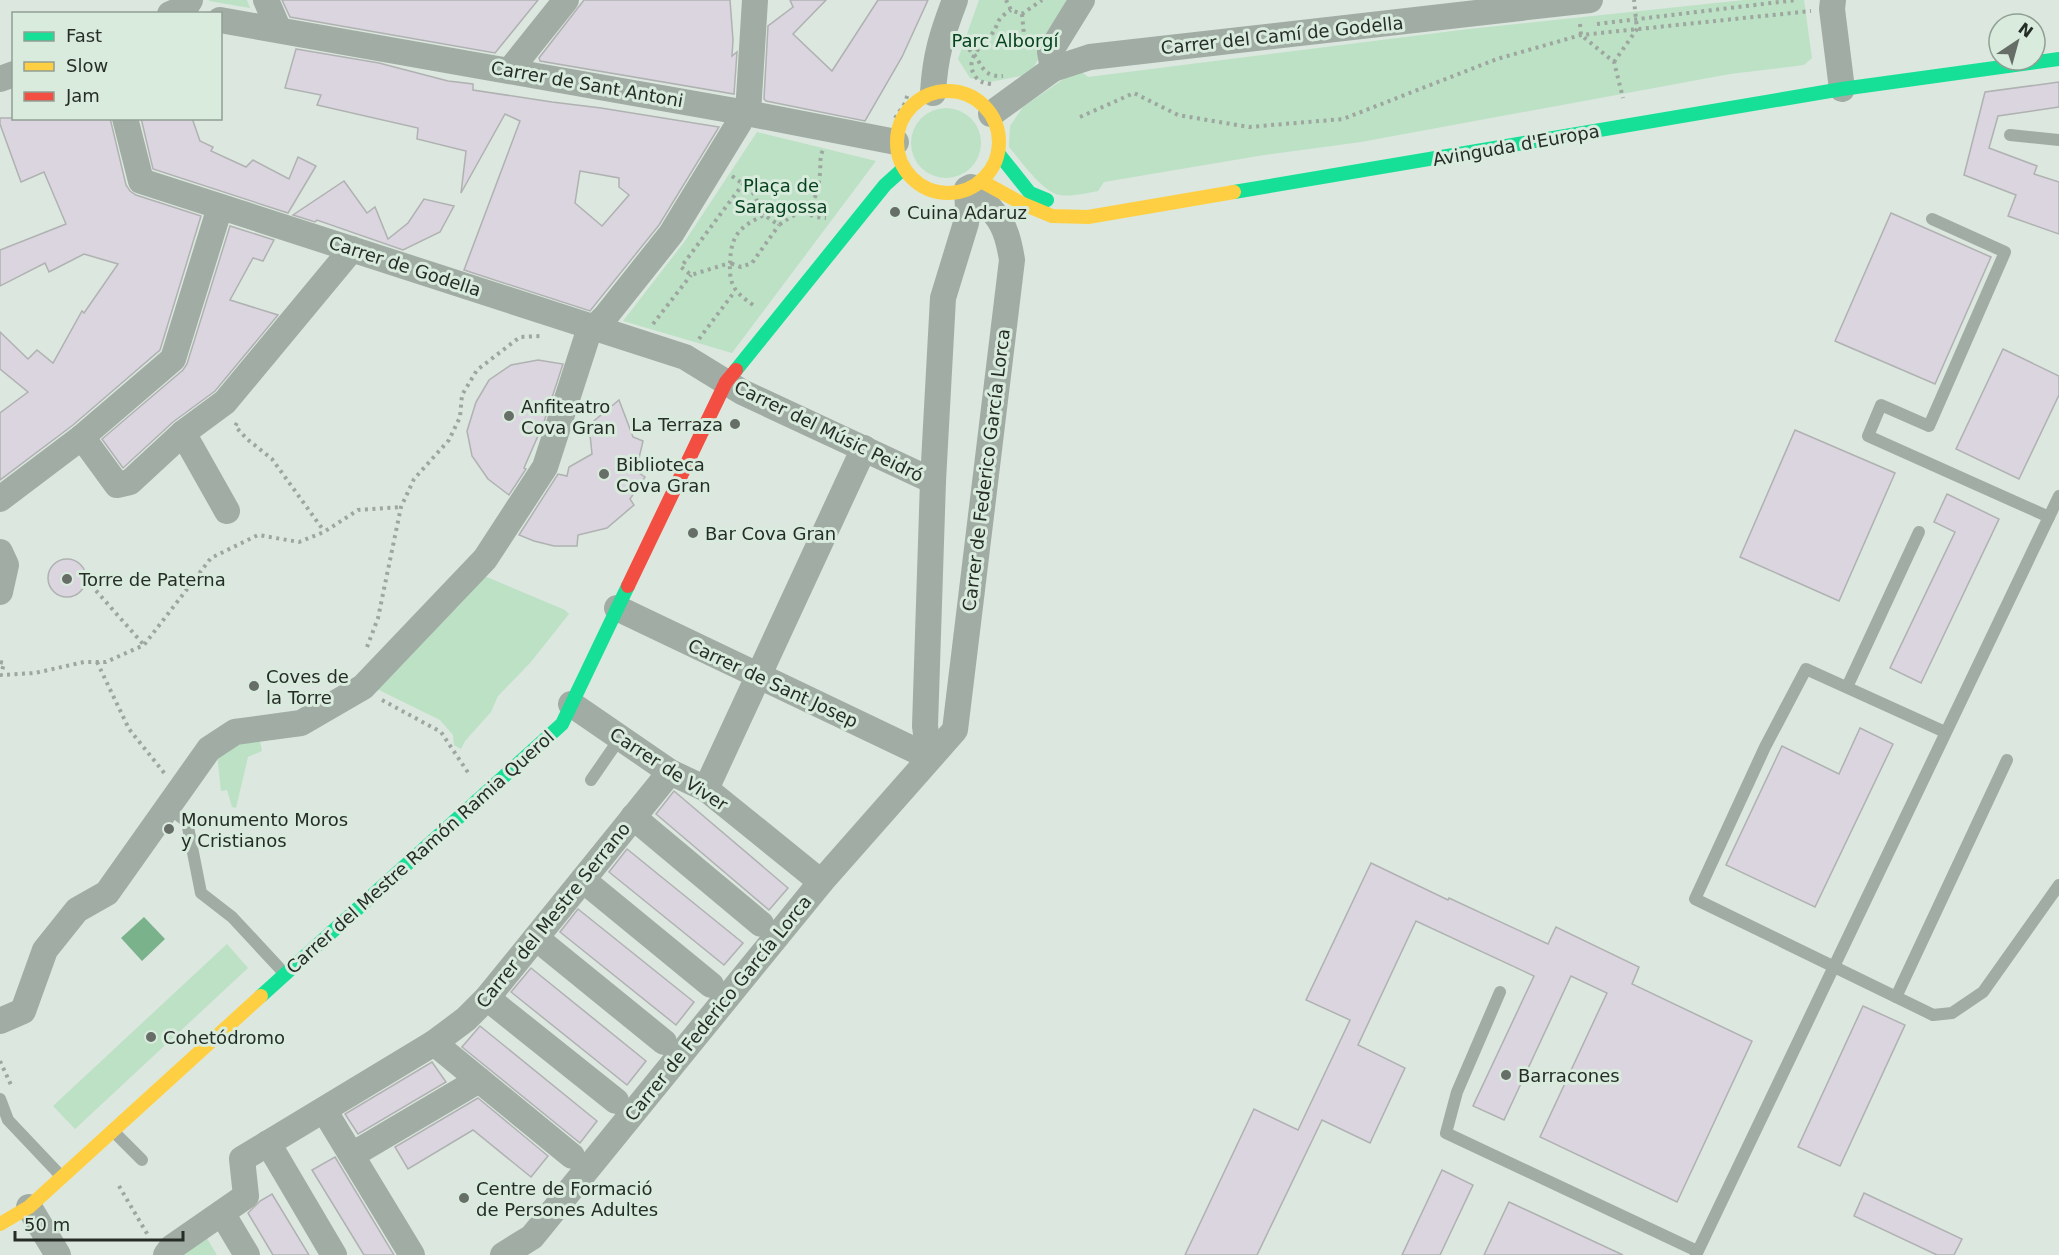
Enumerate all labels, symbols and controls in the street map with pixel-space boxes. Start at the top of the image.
legend [12,12,222,120]
street label: Carrer del Camí de Godella [1160,12,1404,58]
north arrow [1987,12,2047,72]
text: N [2015,19,2037,42]
text: Fast [66,25,102,46]
park label: Parc Alborgí [952,30,1059,51]
text: Slow [66,55,108,76]
street label: Carrer de Sant Antoni [489,57,685,111]
text: Jam [65,85,100,106]
street label: Avinguda d'Europa [1431,120,1601,170]
park label: Plaça de Saragossa [734,175,828,217]
place label: Cuina Adaruz [907,202,1027,223]
marker: Cuina Adaruz [888,205,902,219]
street label: Carrer de Godella [326,232,484,300]
street label: Carrer de Federico García Lorca [958,328,1014,612]
street label: Carrer del Músic Peidró [731,376,927,486]
place label: Anfiteatro Cova Gran [521,396,616,438]
marker: Anfiteatro Cova Gran [502,409,516,423]
place label: La Terraza [631,414,723,435]
marker: La Terraza [728,417,742,431]
place label: Biblioteca Cova Gran [616,454,711,496]
marker: Biblioteca Cova Gran [597,467,611,481]
place label: Bar Cova Gran [705,523,836,544]
marker: Bar Cova Gran [686,526,700,540]
place label: Torre de Paterna [78,569,226,590]
marker: Torre de Paterna [60,572,74,586]
street label: Carrer de Sant Josep [685,634,861,732]
place label: Coves de la Torre [266,666,349,708]
marker: Coves de la Torre [247,679,261,693]
street label: Carrer de Viver [606,723,732,815]
street label: Carrer del Mestre Ramón Ramia Querol [282,726,558,978]
place label: Monumento Moros y Cristianos [181,809,348,851]
street label: Carrer del Mestre Serrano [472,818,634,1012]
marker: Monumento Moros y Cristianos [162,822,176,836]
street label: Carrer de Federico García Lorca [620,891,816,1125]
place label: Cohetódromo [163,1027,285,1048]
marker: Cohetódromo [144,1030,158,1044]
place label: Barracones [1518,1065,1620,1086]
marker: Barracones [1499,1068,1513,1082]
place label: Centre de Formació de Persones Adultes [476,1178,658,1220]
marker: Centre de Formació de Persones Adultes [457,1191,471,1205]
scale bar [15,1204,183,1242]
text: 50 m [24,1214,70,1235]

